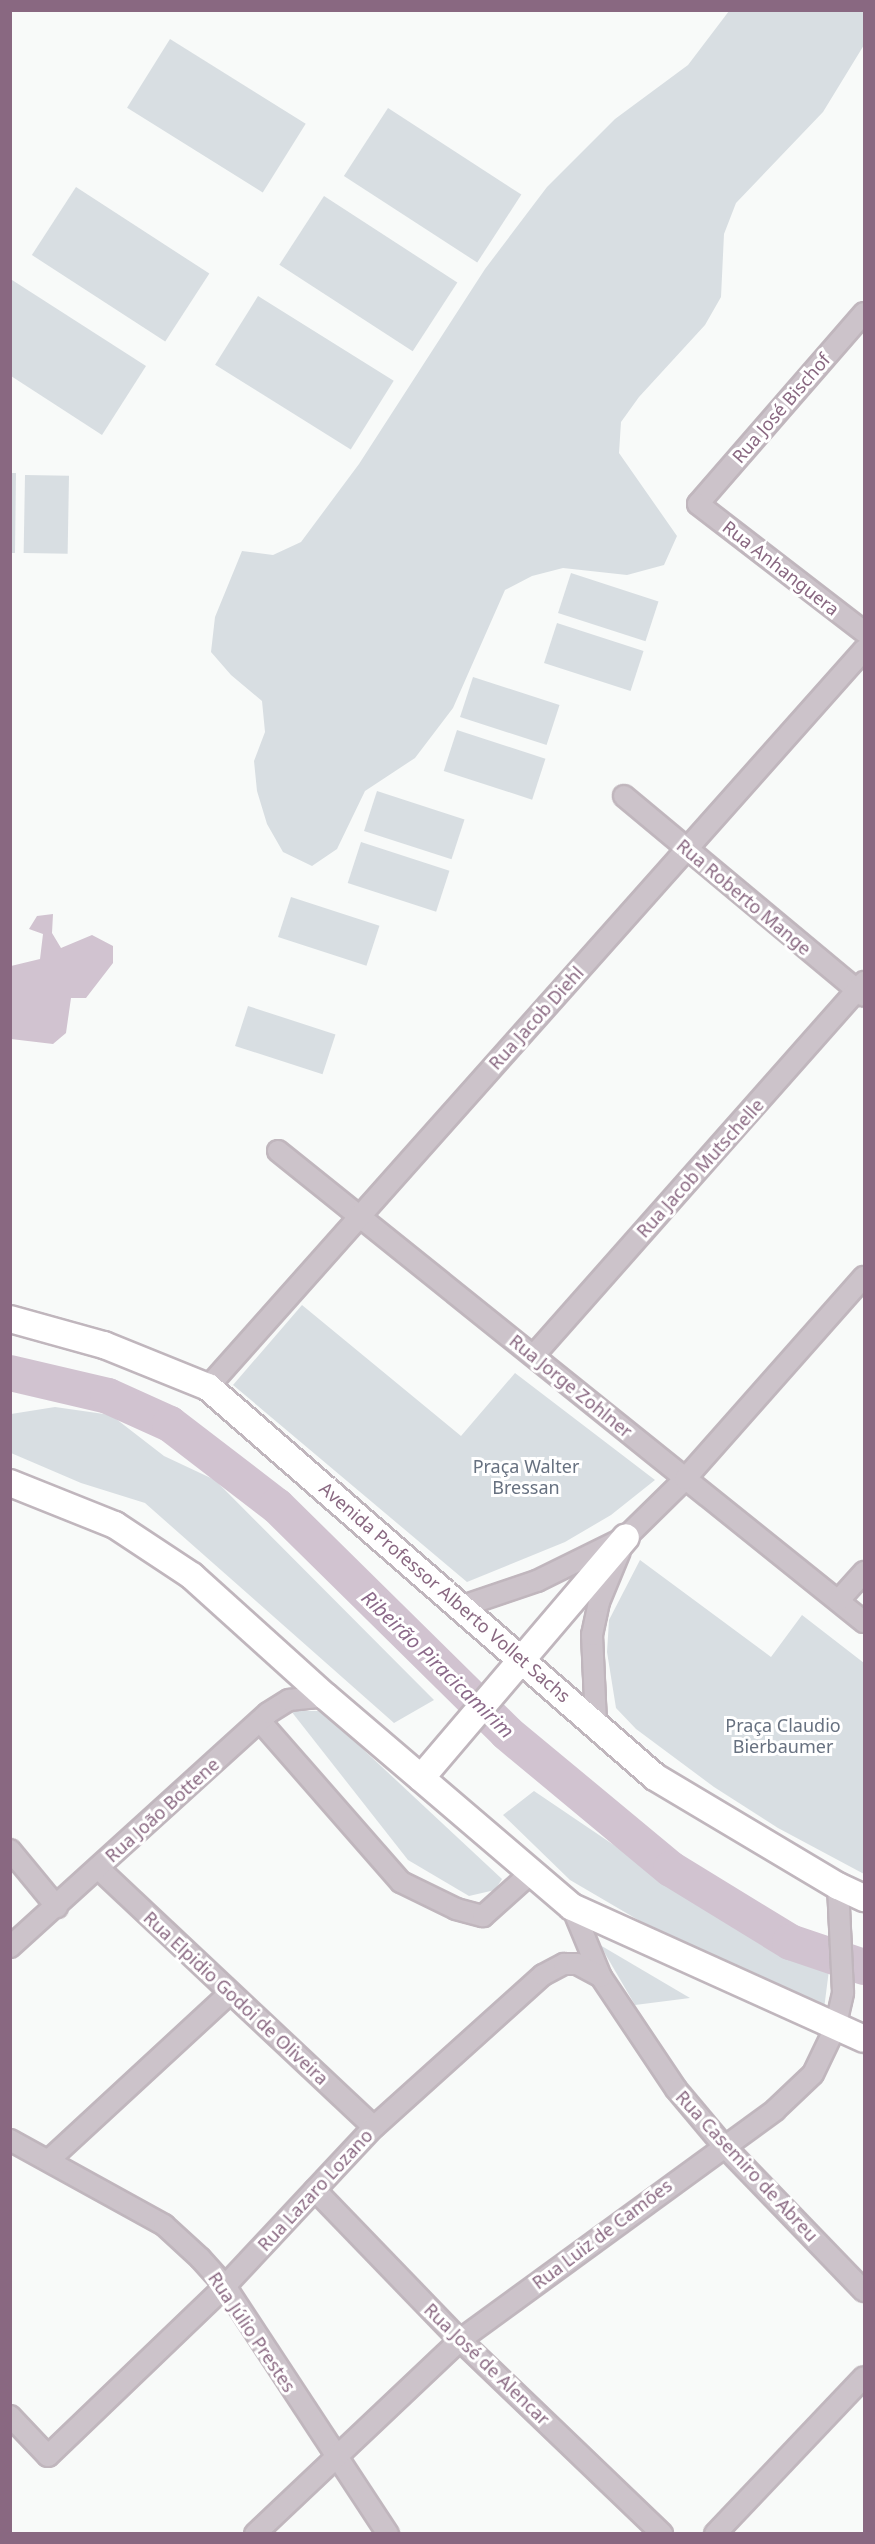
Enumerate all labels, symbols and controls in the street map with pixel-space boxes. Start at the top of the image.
street label: Rua José Bischof [728,349,834,467]
street label: Rua Anhanguera [719,516,843,620]
street label: Rua Roberto Mange [672,835,816,959]
street label: Rua Jacob Diehl [484,962,588,1074]
street label: Rua Jacob Mutschelle [632,1094,768,1242]
street label: Rua Jorge Zohlner [505,1330,637,1442]
park label: Praça Walter Bressan [473,1456,579,1498]
street label: Avenida Professor Alberto Vollet Sachs [315,1477,575,1707]
water label: Ribeirão Piracicamirim [357,1585,519,1743]
park label: Praça Claudio Bierbaumer [725,1715,841,1758]
street label: Rua João Bottene [101,1753,223,1867]
street label: Rua Elpidio Godoi de Oliveira [139,1907,333,2089]
street label: Rua Casemiro de Abreu [671,2086,823,2246]
street label: Rua Lazaro Lozano [253,2125,377,2255]
street label: Rua Luiz de Camões [528,2174,676,2294]
street label: Rua Júlio Prestes [204,2268,300,2396]
street label: Rua José de Alencar [420,2299,554,2429]

